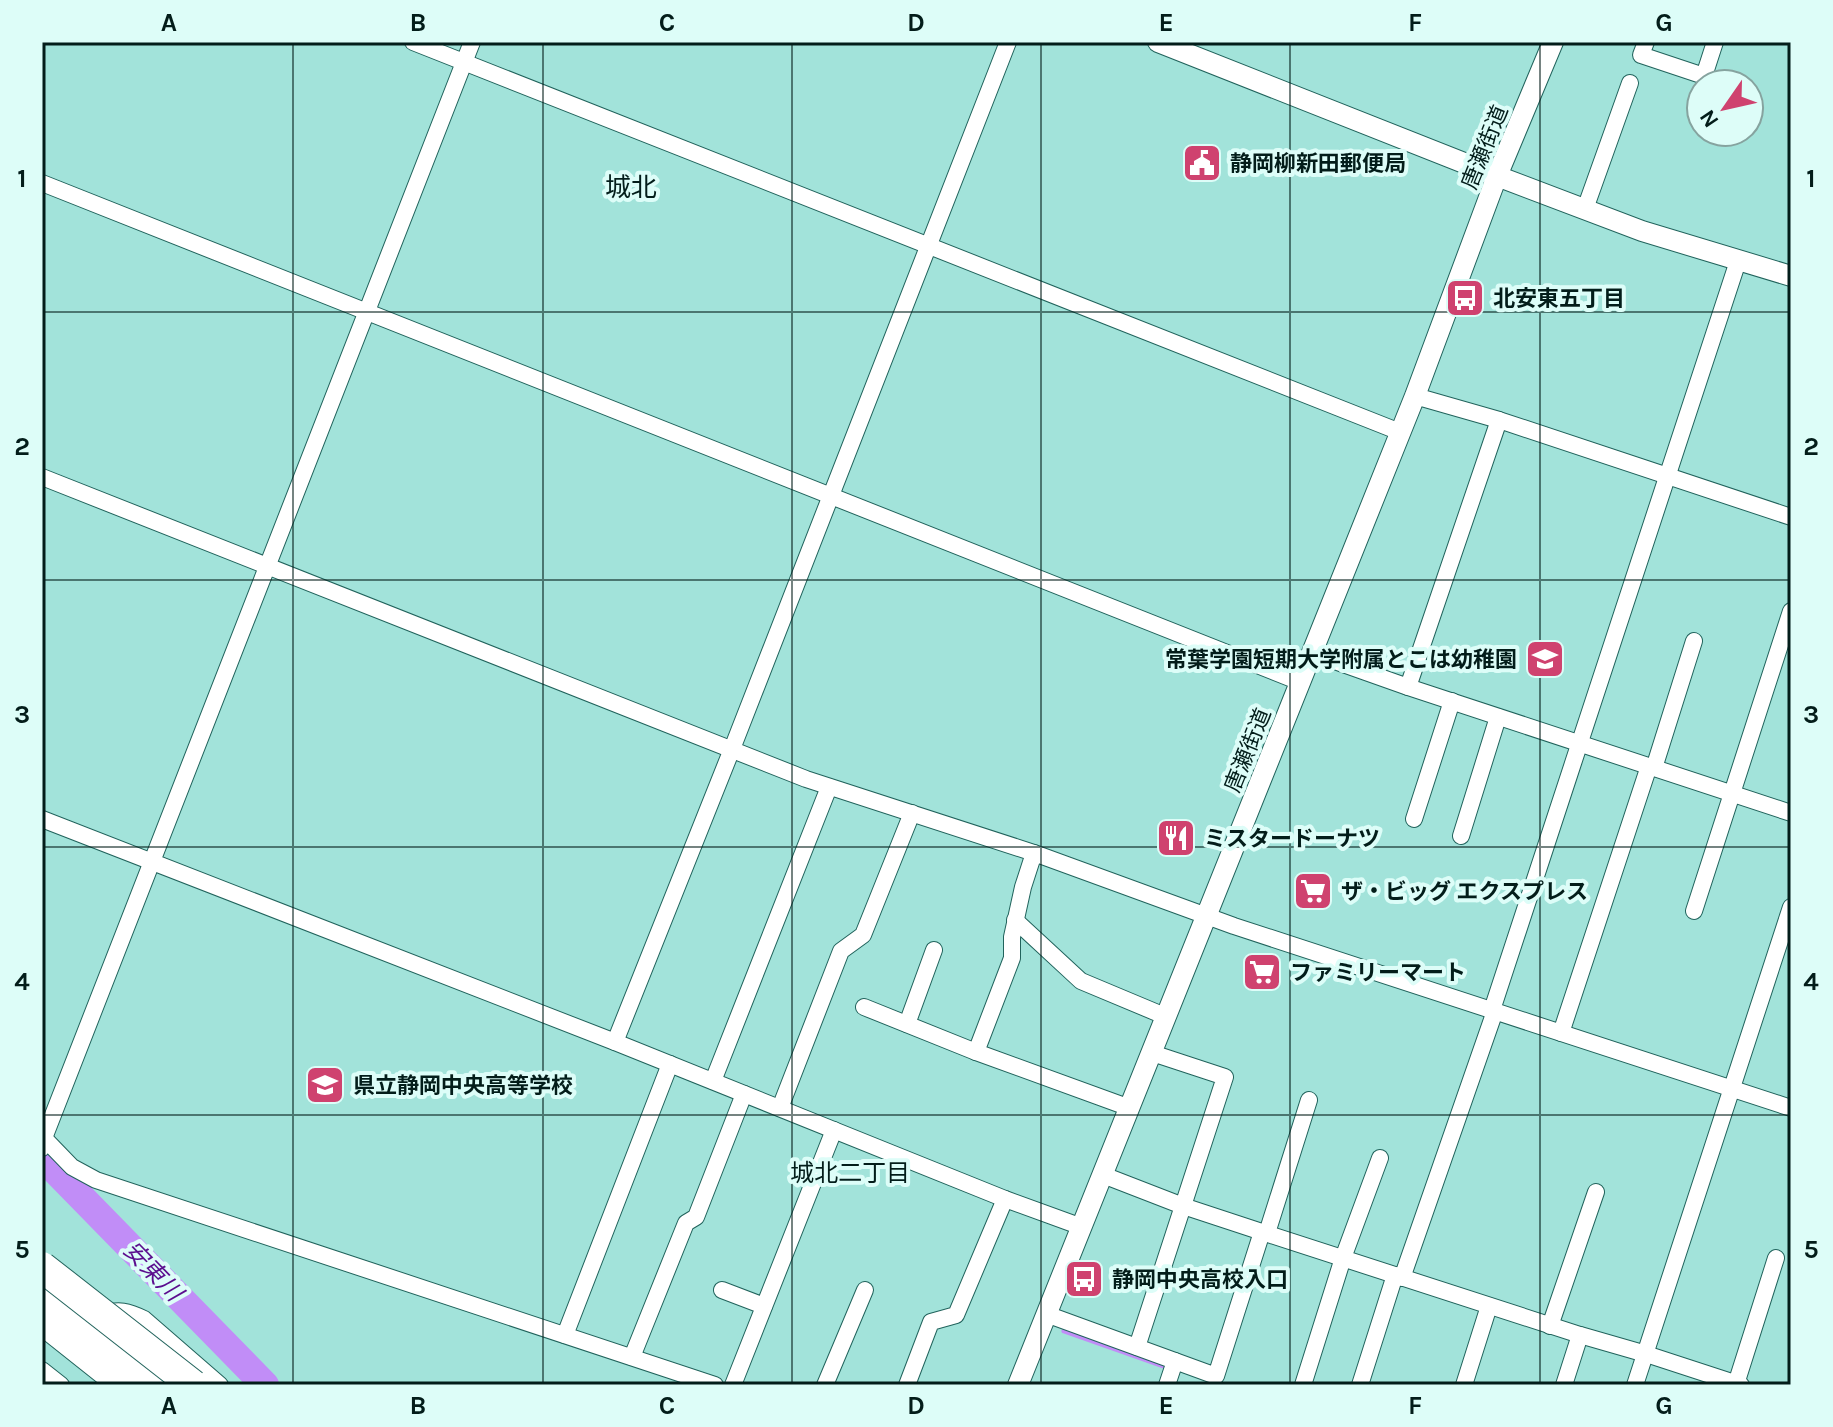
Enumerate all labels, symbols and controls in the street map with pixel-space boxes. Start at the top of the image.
text: A [161,7,177,38]
text: B [410,7,426,38]
text: C [659,7,675,38]
text: D [907,7,925,38]
text: E [1158,7,1174,38]
text: F [1408,7,1422,38]
text: G [1655,7,1673,38]
north arrow [1685,68,1765,148]
street label: 唐瀬街道 [1456,102,1513,193]
text: N [1694,105,1724,132]
public building icon: 静岡柳新田郵便局 [1181,142,1223,184]
place label: 静岡柳新田郵便局 [1230,151,1406,177]
text: 1 [17,163,27,194]
text: 1 [1806,163,1816,194]
district label: 城北 [605,172,657,203]
bus stop icon: 北安東五丁目 [1444,277,1486,319]
place label: 北安東五丁目 [1493,286,1625,312]
text: 2 [14,431,30,462]
text: 2 [1803,431,1819,462]
school or university icon: 常葉学園短期大学附属とこは幼稚園 [1524,638,1566,680]
place label: 常葉学園短期大学附属とこは幼稚園 [1165,647,1517,673]
text: 3 [14,699,30,730]
text: 3 [1803,699,1819,730]
street label: 唐瀬街道 [1219,705,1276,796]
restaurant icon: ミスタードーナツ [1155,817,1197,859]
place label: ミスタードーナツ [1204,826,1380,852]
supermarket icon: ザ・ビッグ エクスプレス [1292,870,1334,912]
place label: ザ・ビッグ エクスプレス [1341,879,1588,905]
supermarket icon: ファミリーマート [1241,951,1283,993]
place label: ファミリーマート [1290,960,1466,986]
text: 4 [14,966,30,997]
text: 4 [1803,966,1819,997]
school or university icon: 県立静岡中央高等学校 [304,1064,346,1106]
place label: 県立静岡中央高等学校 [353,1073,573,1099]
district label: 城北二丁目 [790,1159,910,1187]
text: 5 [14,1234,30,1265]
text: 5 [1803,1234,1819,1265]
water label: 安東川 [118,1235,190,1309]
bus stop icon: 静岡中央高校入口 [1063,1258,1105,1300]
place label: 静岡中央高校入口 [1112,1267,1288,1293]
text: A [161,1390,177,1421]
text: B [410,1390,426,1421]
text: C [659,1390,675,1421]
text: D [907,1390,925,1421]
text: E [1158,1390,1174,1421]
text: F [1408,1390,1422,1421]
text: G [1655,1390,1673,1421]

